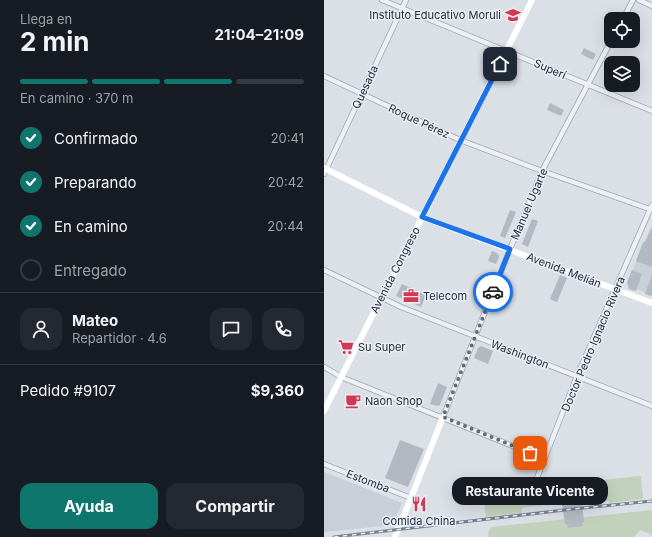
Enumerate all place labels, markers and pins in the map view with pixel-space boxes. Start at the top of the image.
school or university icon: Instituto Educativo Moruli [504,6,522,24]
place label: Instituto Educativo Moruli [369,8,501,22]
pin [483,47,517,81]
office icon: Telecom [402,287,420,305]
place label: Telecom [423,289,467,303]
supermarket icon: Su Super [337,338,355,356]
place label: Su Super [358,340,406,354]
cafe icon: Naon Shop [344,392,362,410]
place label: Naon Shop [365,394,423,408]
pin [513,436,547,470]
callout: Restaurante Vicente [452,477,608,505]
restaurant icon: Comida China [410,495,428,513]
place label: Comida China [383,514,455,528]

